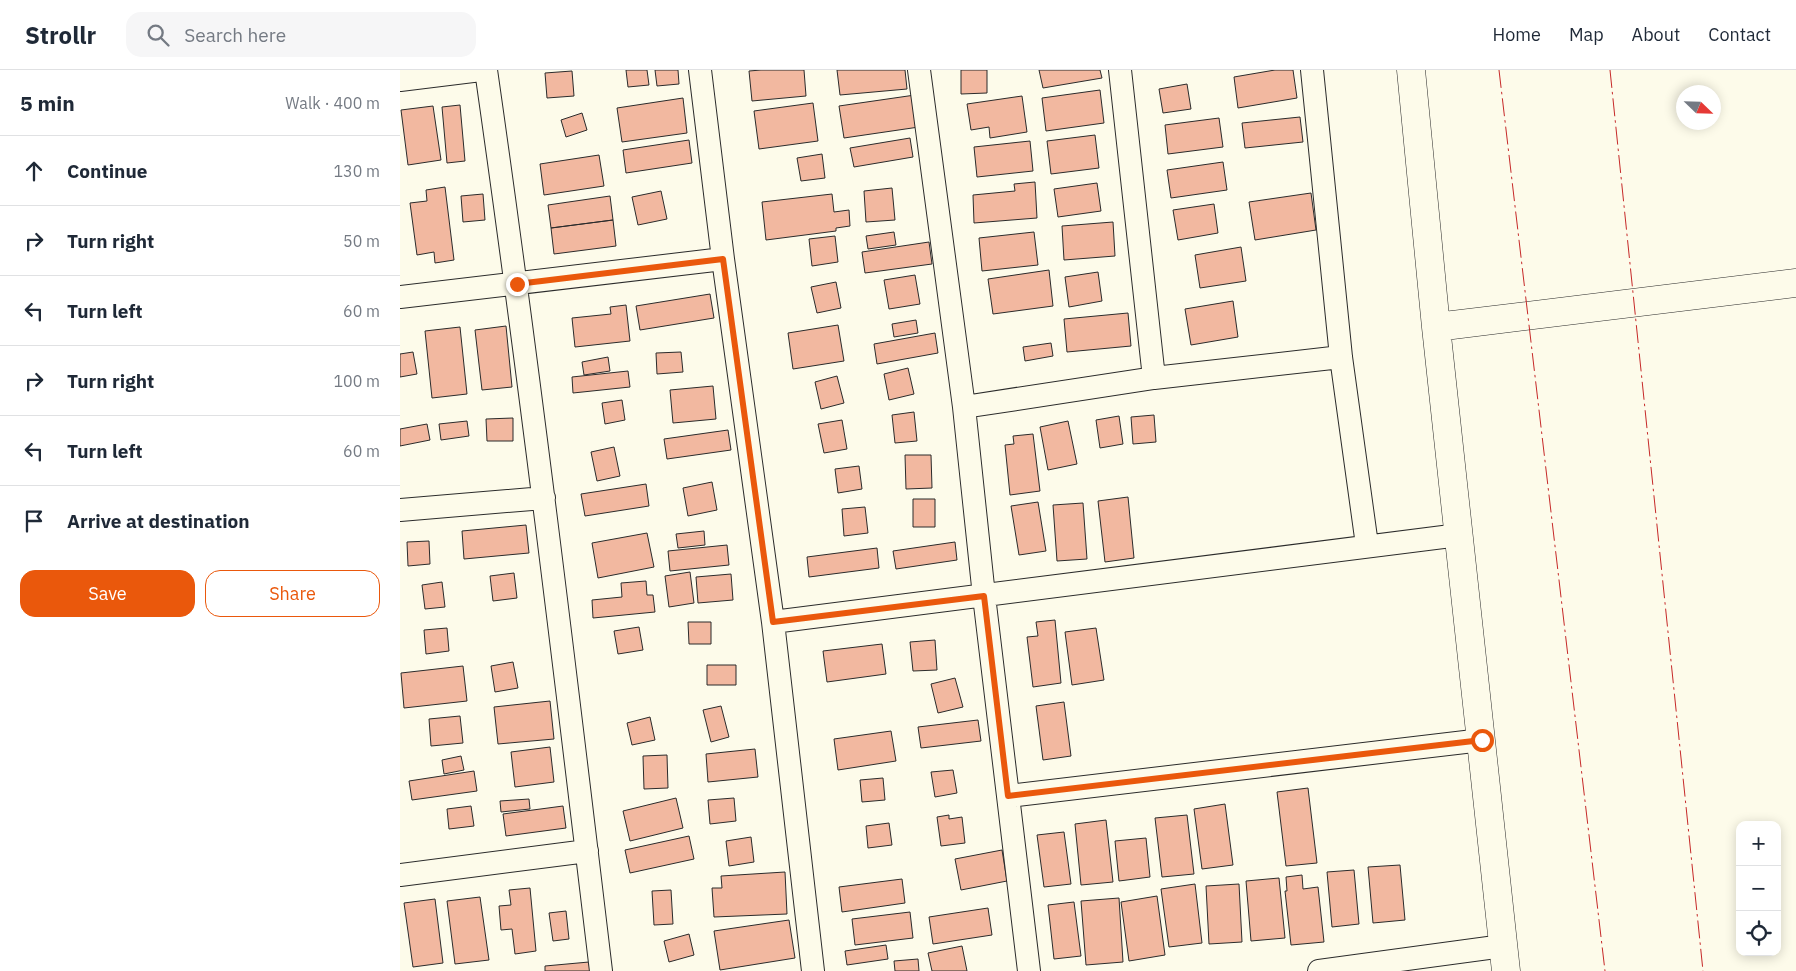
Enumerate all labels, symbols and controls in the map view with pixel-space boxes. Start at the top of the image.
search box [126,12,476,57]
text: Strollr [25,19,96,51]
icon: search [144,21,172,49]
text: Search here [184,23,286,47]
text: Home [1493,23,1541,46]
text: Map [1569,23,1604,46]
text: About [1632,23,1680,46]
text: Contact [1708,23,1771,46]
north arrow [1676,85,1721,130]
text: 5 min [20,89,75,117]
text: Walk · 400 m [285,93,380,113]
icon: ahead [20,157,48,185]
text: Continue [67,159,147,183]
text: 130 m [333,161,380,181]
icon: right [20,227,48,255]
text: Turn right [67,229,154,253]
text: 50 m [343,231,380,251]
route end [506,273,529,296]
icon: left [20,297,48,325]
text: Turn left [67,299,143,323]
text: 60 m [343,301,380,321]
icon: right [20,367,48,395]
text: Turn right [67,369,154,393]
text: 100 m [333,371,380,391]
icon: left [20,437,48,465]
text: Turn left [67,439,143,463]
text: 60 m [343,441,380,461]
icon: arrive [20,507,48,535]
text: Arrive at destination [67,509,250,533]
button: Save [20,570,195,617]
button: Share [205,570,380,617]
route start [1471,729,1494,752]
map controls [1736,821,1781,956]
button: + [1736,821,1781,866]
button: − [1736,866,1781,911]
button: locate [1736,911,1781,956]

